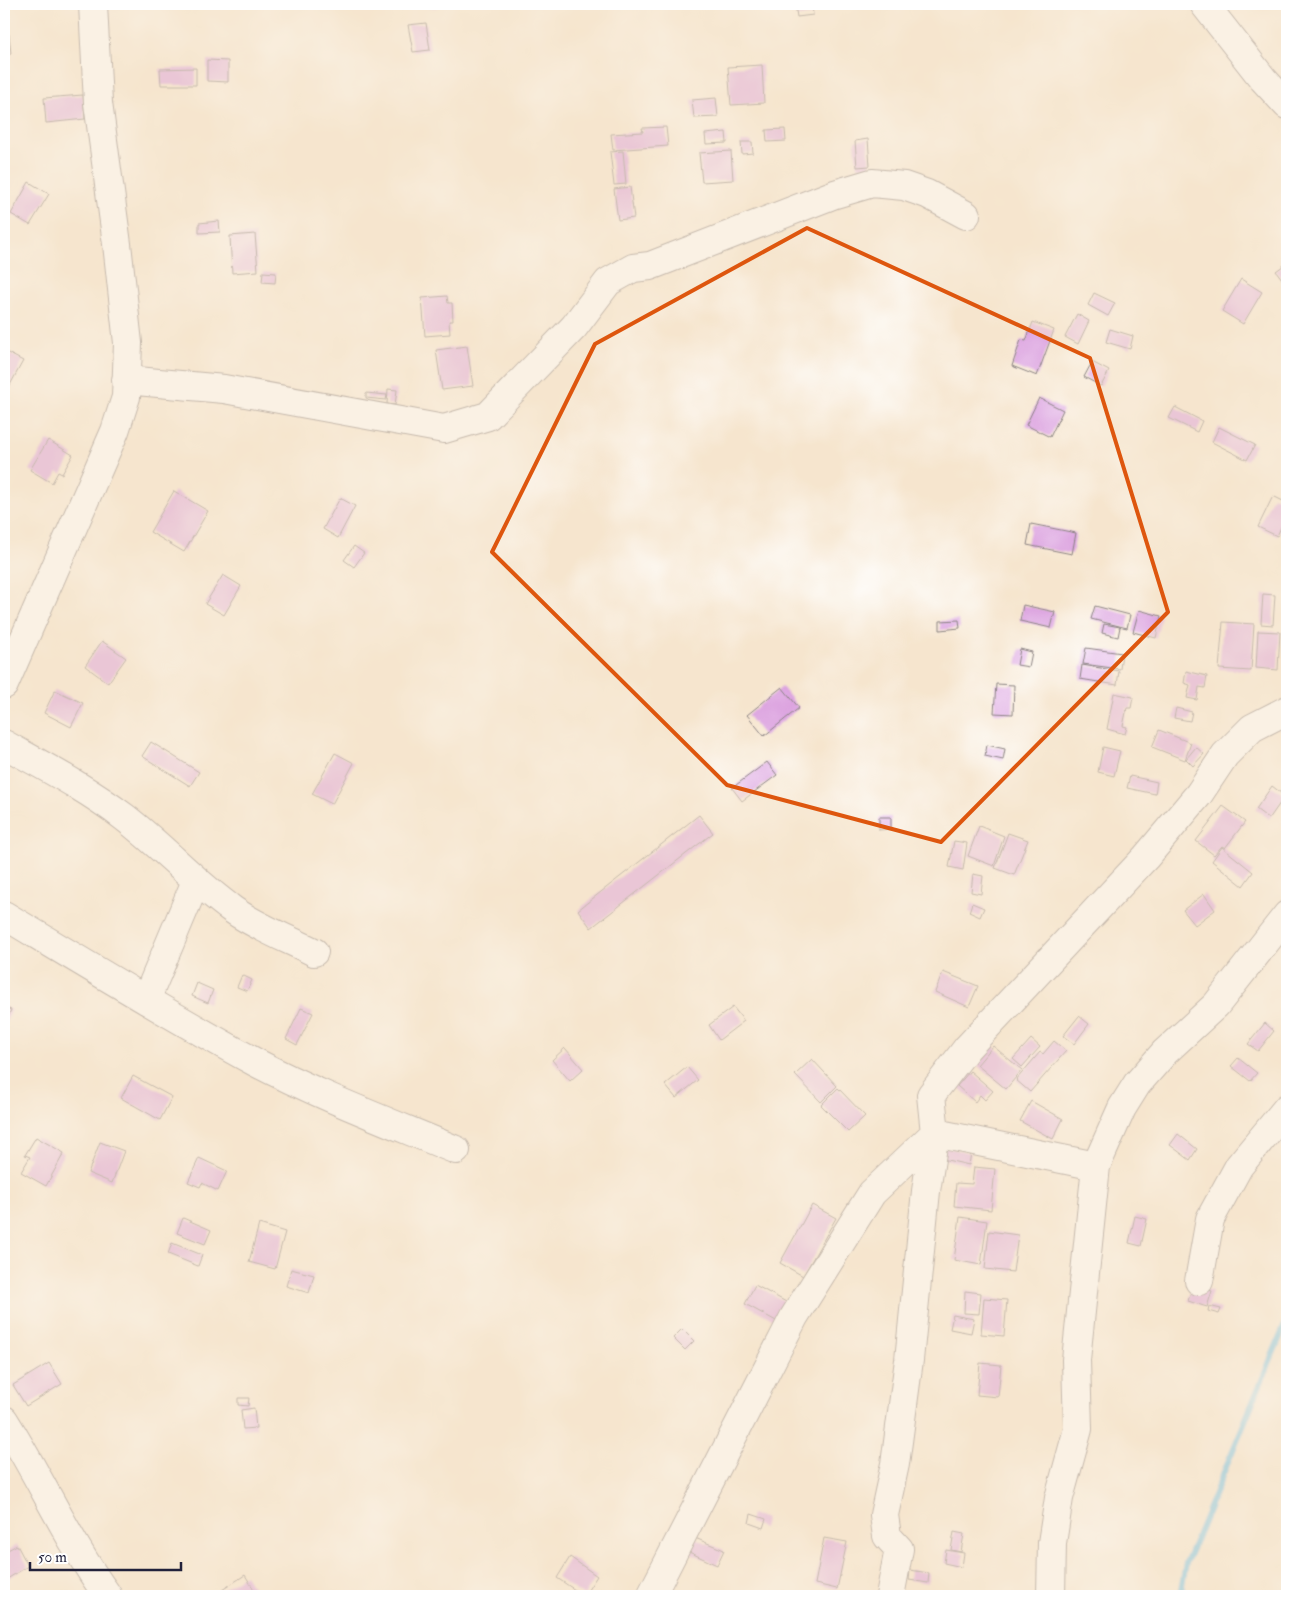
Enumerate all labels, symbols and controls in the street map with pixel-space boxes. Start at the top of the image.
scale bar [30,1540,181,1572]
text: 50 m [38,1548,67,1567]

